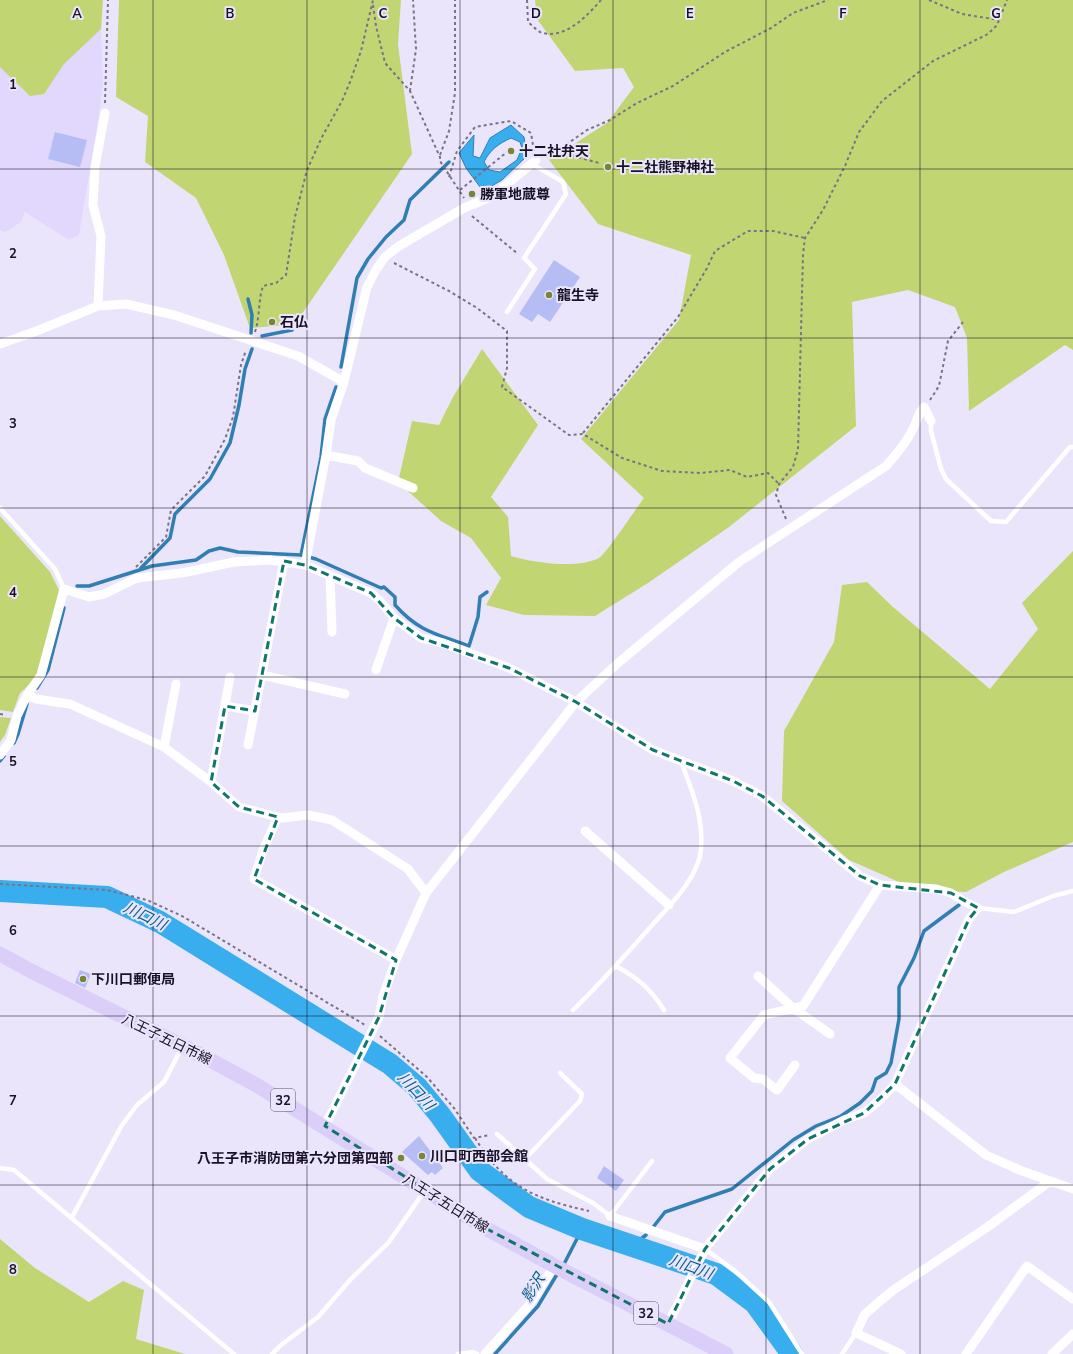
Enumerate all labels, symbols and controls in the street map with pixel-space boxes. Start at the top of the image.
text: A [72,5,82,23]
text: B [226,5,235,23]
text: C [379,5,388,23]
text: D [531,5,541,23]
text: E [686,5,694,23]
text: F [839,5,847,23]
text: G [991,5,1001,23]
text: 1 [9,76,17,94]
place label: 十二社弁天 [519,142,589,161]
marker: 十二社弁天 [506,146,516,156]
place label: 十二社熊野神社 [616,158,714,177]
marker: 十二社熊野神社 [603,162,613,172]
place label: 勝軍地蔵尊 [480,185,550,204]
marker: 勝軍地蔵尊 [467,189,477,199]
text: 2 [9,245,17,263]
place label: 龍生寺 [557,286,599,305]
marker: 龍生寺 [544,290,554,300]
place label: 石仏 [280,313,308,332]
marker: 石仏 [267,317,277,327]
text: 3 [9,415,17,433]
text: 4 [9,584,17,602]
text: 5 [9,753,17,771]
water label: 川口川 [120,897,171,936]
text: 6 [9,922,17,940]
place label: 下川口郵便局 [91,970,175,989]
marker: 下川口郵便局 [78,974,88,984]
street label: 八王子五日市線 [119,1009,215,1069]
water label: 川口川 [393,1068,440,1116]
road number: 32 [271,1089,295,1111]
text: 7 [9,1092,17,1110]
place label: 川口町西部会館 [430,1147,528,1166]
place label: 八王子市消防団第六分団第四部 [197,1149,393,1168]
marker: 川口町西部会館 [417,1151,427,1161]
marker: 八王子市消防団第六分団第四部 [396,1153,406,1163]
street label: 八王子五日市線 [399,1169,492,1237]
water label: 川口川 [666,1250,717,1285]
text: 8 [9,1261,17,1279]
water label: 影沢 [517,1268,550,1306]
road number: 32 [634,1302,658,1324]

